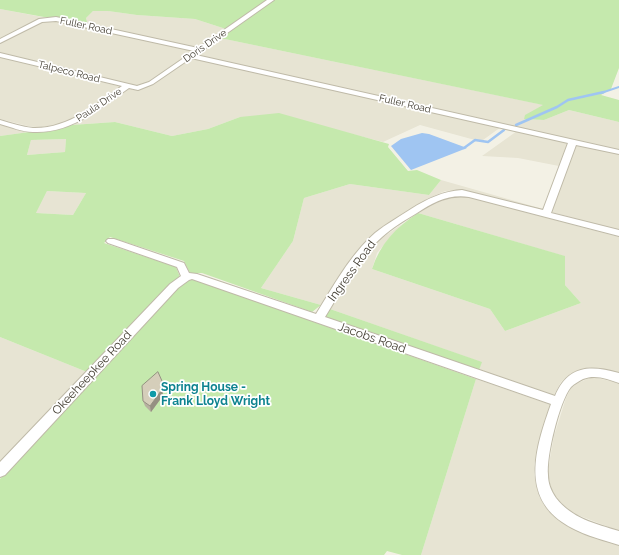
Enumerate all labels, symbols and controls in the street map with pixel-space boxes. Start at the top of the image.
street label: Fuller Road [59,15,113,37]
street label: Doris Drive [181,27,229,65]
street label: Talpeco Road [37,59,101,85]
street label: Paula Drive [74,85,124,125]
street label: Fuller Road [378,92,432,116]
street label: Ingress Road [325,238,379,304]
street label: Jacobs Road [336,320,408,356]
street label: Okeeheepkee Road [49,328,135,418]
place label: Spring House - Frank Lloyd Wright [161,380,270,408]
marker: Spring House - Frank Lloyd Wright [148,389,158,399]

